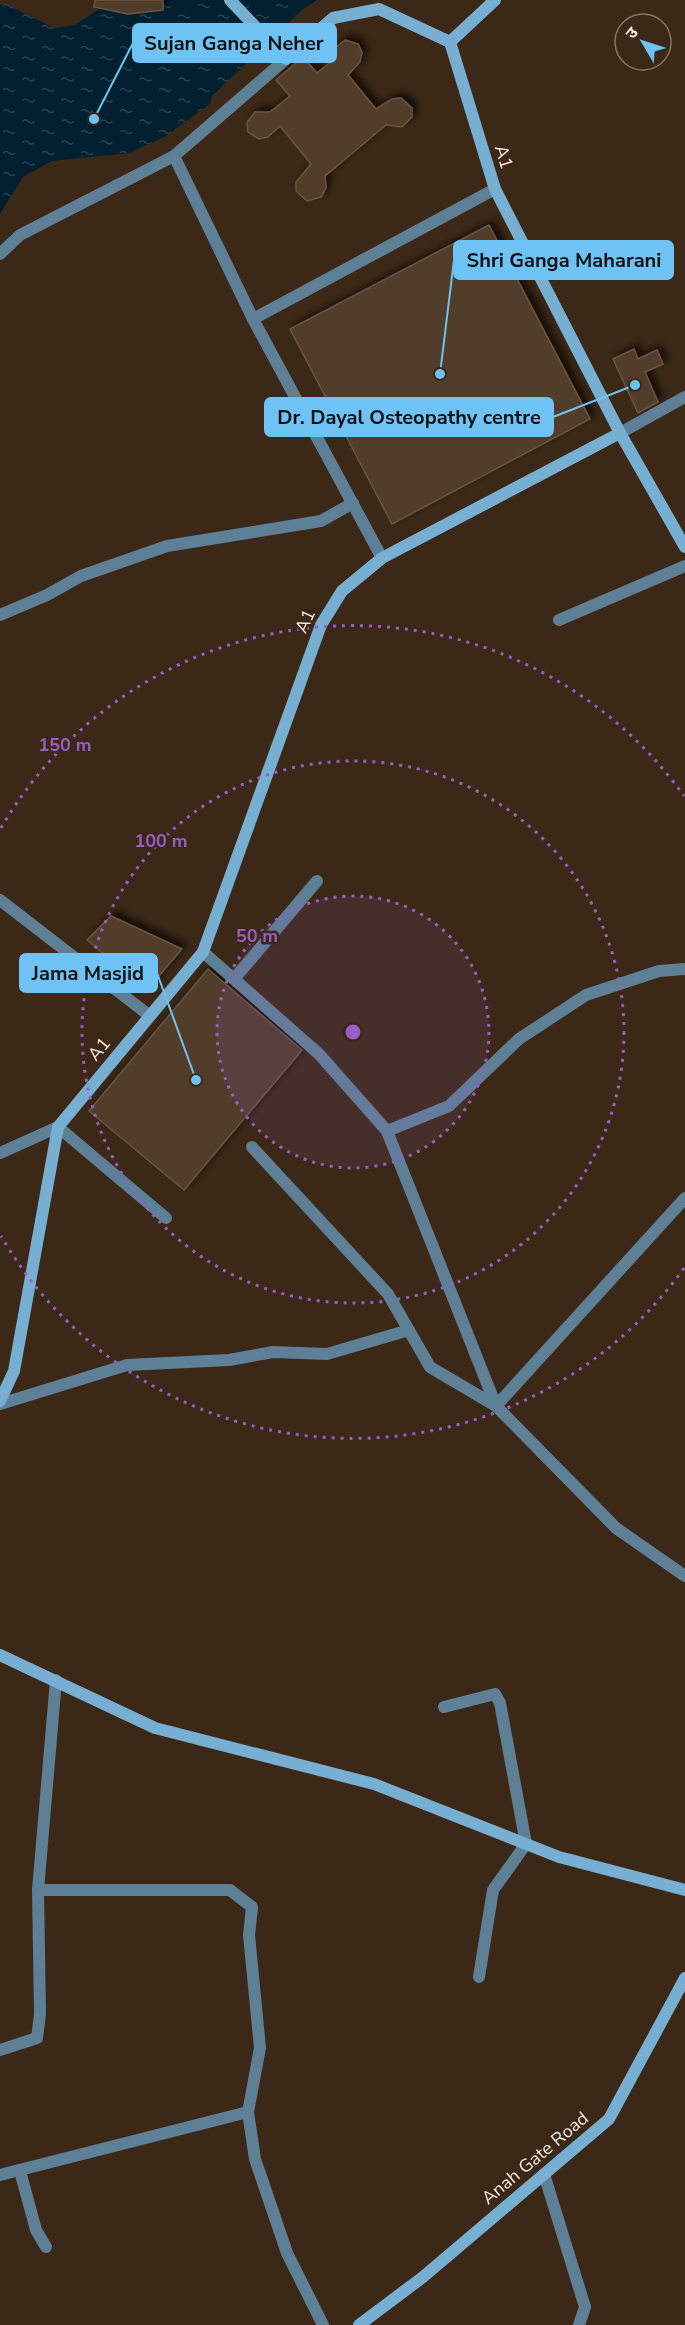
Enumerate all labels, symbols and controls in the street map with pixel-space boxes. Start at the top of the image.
north arrow [613,12,673,72]
text: उ [621,22,644,44]
callout: Sujan Ganga Neher [133,24,336,62]
text: Sujan Ganga Neher [144,30,324,57]
street label: A1 [489,142,519,172]
callout: Shri Ganga Maharani [454,241,673,279]
text: Shri Ganga Maharani [467,247,661,274]
callout: Dr. Dayal Osteopathy centre [265,398,553,436]
text: Dr. Dayal Osteopathy centre [277,404,541,431]
street label: A1 [289,605,321,637]
text: 150 m [38,733,92,757]
text: 100 m [134,829,188,853]
text: 50 m [236,924,278,948]
callout: Jama Masjid [20,954,157,992]
text: Jama Masjid [31,960,144,987]
centre of rings [343,1022,363,1042]
street label: A1 [82,1032,116,1066]
street label: Anah Gate Road [476,2106,594,2210]

